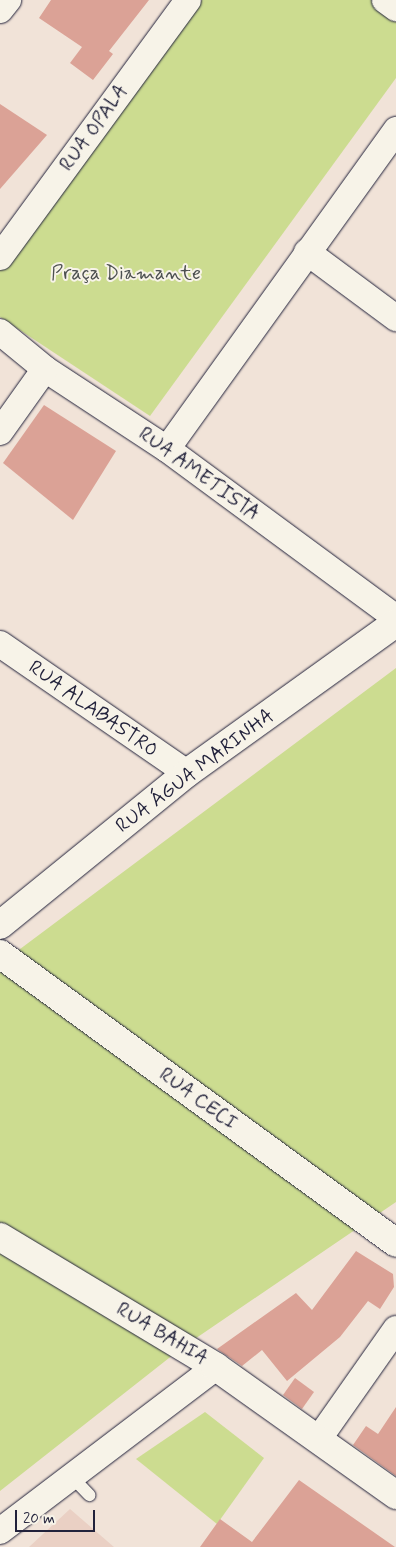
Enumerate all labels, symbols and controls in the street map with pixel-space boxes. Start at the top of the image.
street label: RUA OPALA [54,80,134,176]
park label: Praça Diamante [51,261,201,285]
street label: RUA AMETISTA [135,423,263,525]
street label: RUA ALABASTRO [23,655,163,763]
street label: RUA ÁGUA MARINHA [111,703,279,839]
street label: RUA CECI [154,1062,242,1136]
street label: RUA BAHIA [111,1297,213,1371]
scale bar [18,1500,98,1532]
text: 20 m [23,1509,55,1529]

